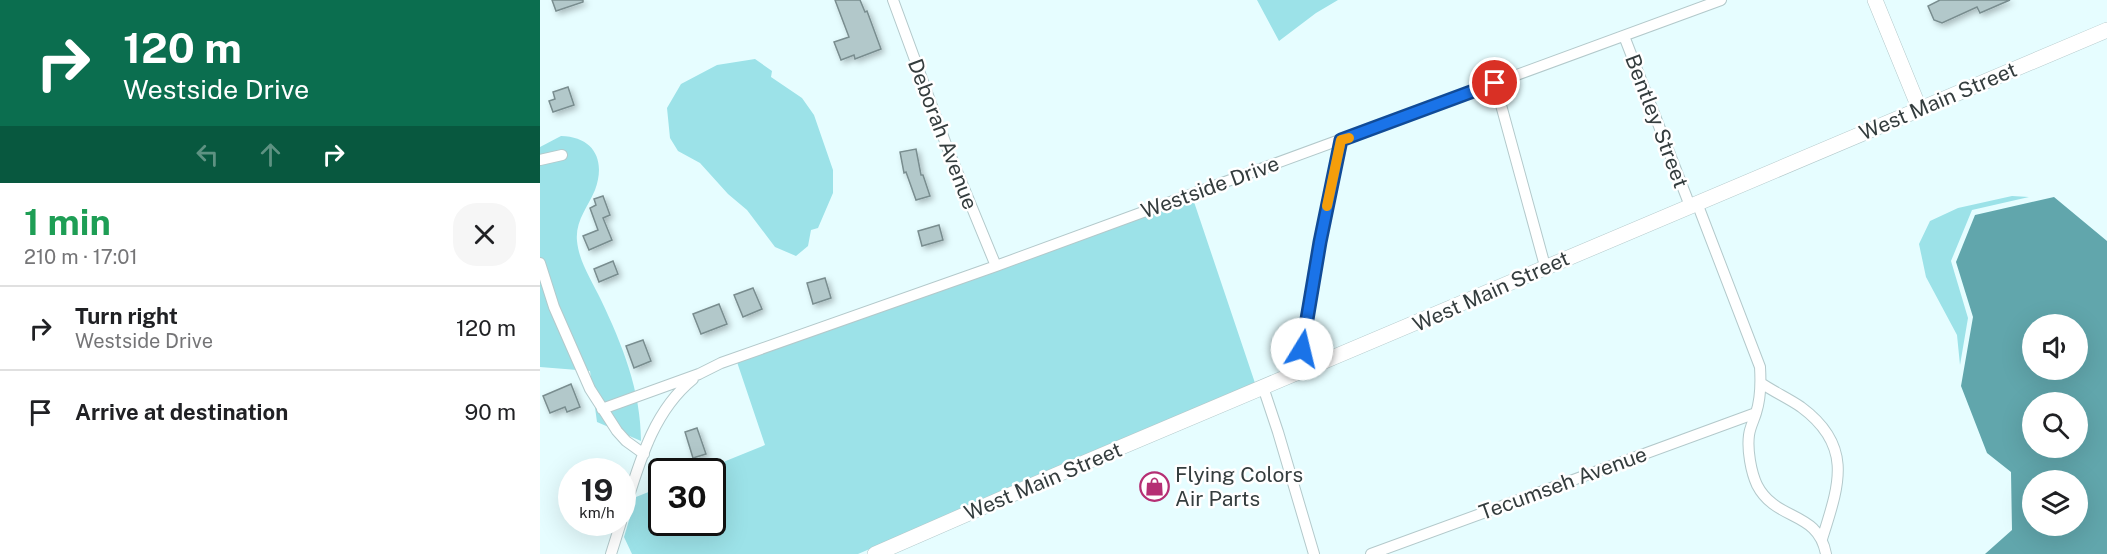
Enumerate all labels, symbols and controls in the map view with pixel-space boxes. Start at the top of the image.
text: 120 m [123,23,242,72]
icon: right [24,24,102,102]
street label: Bentley Street [1620,51,1694,191]
street label: Deborah Avenue [903,55,983,213]
pin [1469,57,1520,108]
street label: West Main Street [1856,57,2020,145]
icon: arrive [1478,66,1511,99]
text: Westside Drive [123,73,309,105]
icon: left [191,138,224,171]
icon: ahead [254,138,287,171]
icon: right [317,138,350,171]
street label: Westside Drive [1138,150,1282,224]
text: 1 min [24,201,111,243]
button: close [453,203,516,266]
text: 210 m · 17:01 [24,245,138,269]
street label: West Main Street [1409,245,1573,337]
text: Turn right [75,303,178,329]
icon: right [24,312,57,345]
map controls [2022,314,2088,536]
button: sound [2022,314,2088,380]
text: 120 m [456,315,516,341]
position arrow [1270,317,1334,381]
text: Westside Drive [75,329,213,353]
button: search [2022,392,2088,458]
icon: arrive [24,396,57,429]
text: Arrive at destination [75,399,288,425]
text: 90 m [465,399,516,425]
street label: West Main Street [961,437,1125,525]
street label: Tecumseh Avenue [1476,441,1650,525]
speed limit sign: 30 [648,458,726,536]
place label: Flying Colors Air Parts [1175,462,1303,511]
shop icon: Flying Colors Air Parts [1138,470,1170,502]
button: layers [2022,470,2088,536]
text: 19 [581,472,613,508]
text: km/h [579,504,615,521]

